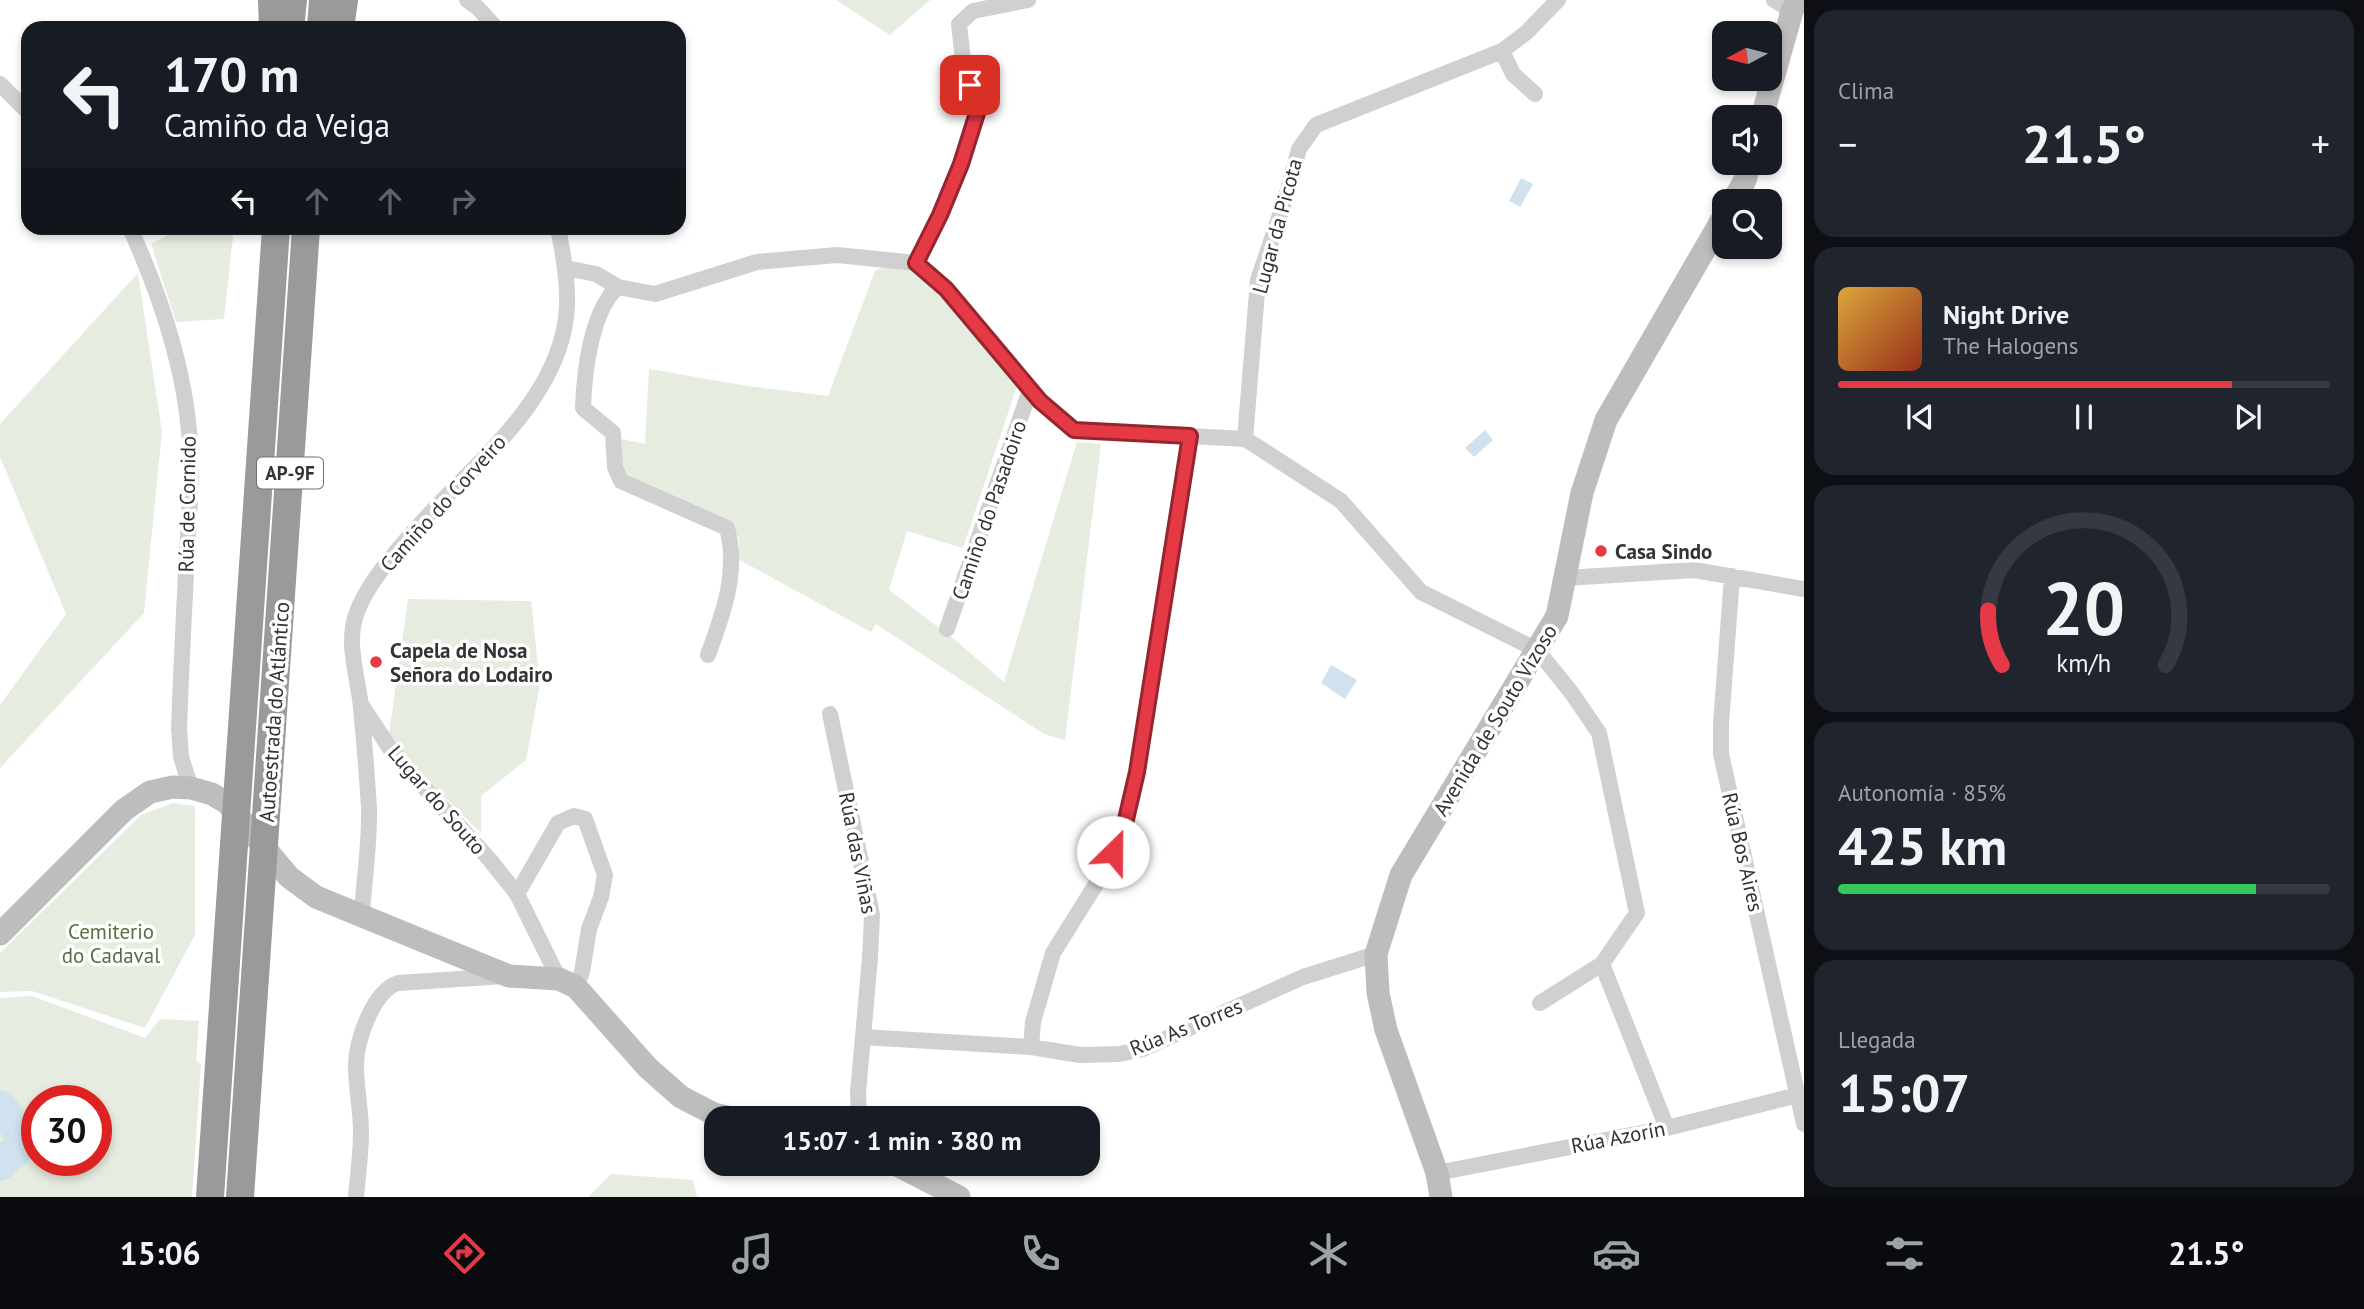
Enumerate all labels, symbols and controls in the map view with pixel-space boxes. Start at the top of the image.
north arrow [1712,21,1782,91]
map controls [1712,21,1782,259]
text: 170 m [164,42,299,106]
icon: left [49,49,140,140]
pin [940,55,1000,115]
icon: arrive [951,66,989,104]
text: Clima [1838,76,1894,105]
text: Camiño da Veiga [164,104,390,146]
button: sound [1712,105,1782,175]
text: 21.5° [2022,110,2146,177]
text: − [1838,119,1857,168]
text: + [2311,119,2330,168]
street label: Lugar da Picota [1246,156,1308,296]
icon: left [225,182,263,220]
icon: ahead [298,182,336,220]
icon: ahead [371,182,409,220]
icon: right [444,182,482,220]
button: search [1712,189,1782,259]
text: Night Drive [1943,298,2069,331]
text: The Halogens [1943,331,2078,360]
icon: previous [1901,398,1939,436]
icon: pause [2065,398,2103,436]
icon: next [2229,398,2267,436]
street label: Camiño do Pasadoiro [946,416,1032,604]
street label: Camiño do Corveiro [374,429,512,577]
street label: Rúa de Cornido [172,436,202,572]
road number: AP-9F [257,458,323,488]
place label: Casa Sindo [1615,538,1712,565]
marker: Casa Sindo [1593,543,1609,559]
text: 20 [2043,561,2125,655]
street label: Autoestrada do Atlántico [253,601,295,823]
street label: Avenida de Souto Vizoso [1427,619,1563,821]
place label: Capela de Nosa Señora do Lodairo [390,637,553,688]
text: km/h [2057,646,2111,678]
marker: Capela de Nosa Señora do Lodairo [368,654,384,670]
street label: Lugar do Souto [382,740,492,860]
text: Autonomía · 85% [1838,778,2006,807]
street label: Rúa das Viñas [833,790,883,916]
street label: Rúa Bos Aires [1716,790,1770,914]
text: 425 km [1838,812,2007,879]
position arrow [1076,815,1150,889]
park label: Cemiterio do Cadaval [62,918,160,969]
street label: Rúa As Torres [1126,992,1246,1062]
text: Llegada [1838,1025,1916,1054]
text: 15:07 [1838,1059,1970,1126]
speed limit sign: 30 [21,1085,112,1176]
street label: Rúa Azorín [1569,1115,1667,1159]
text: 15:07 · 1 min · 380 m [782,1124,1022,1157]
icon: directions [440,1229,489,1278]
icon: music [728,1229,777,1278]
icon: phone [1016,1229,1065,1278]
icon: climate [1304,1229,1353,1278]
icon: car [1592,1229,1641,1278]
icon: filters [1880,1229,1929,1278]
text: 15:06 [120,1232,201,1274]
text: 21.5° [2168,1232,2244,1274]

